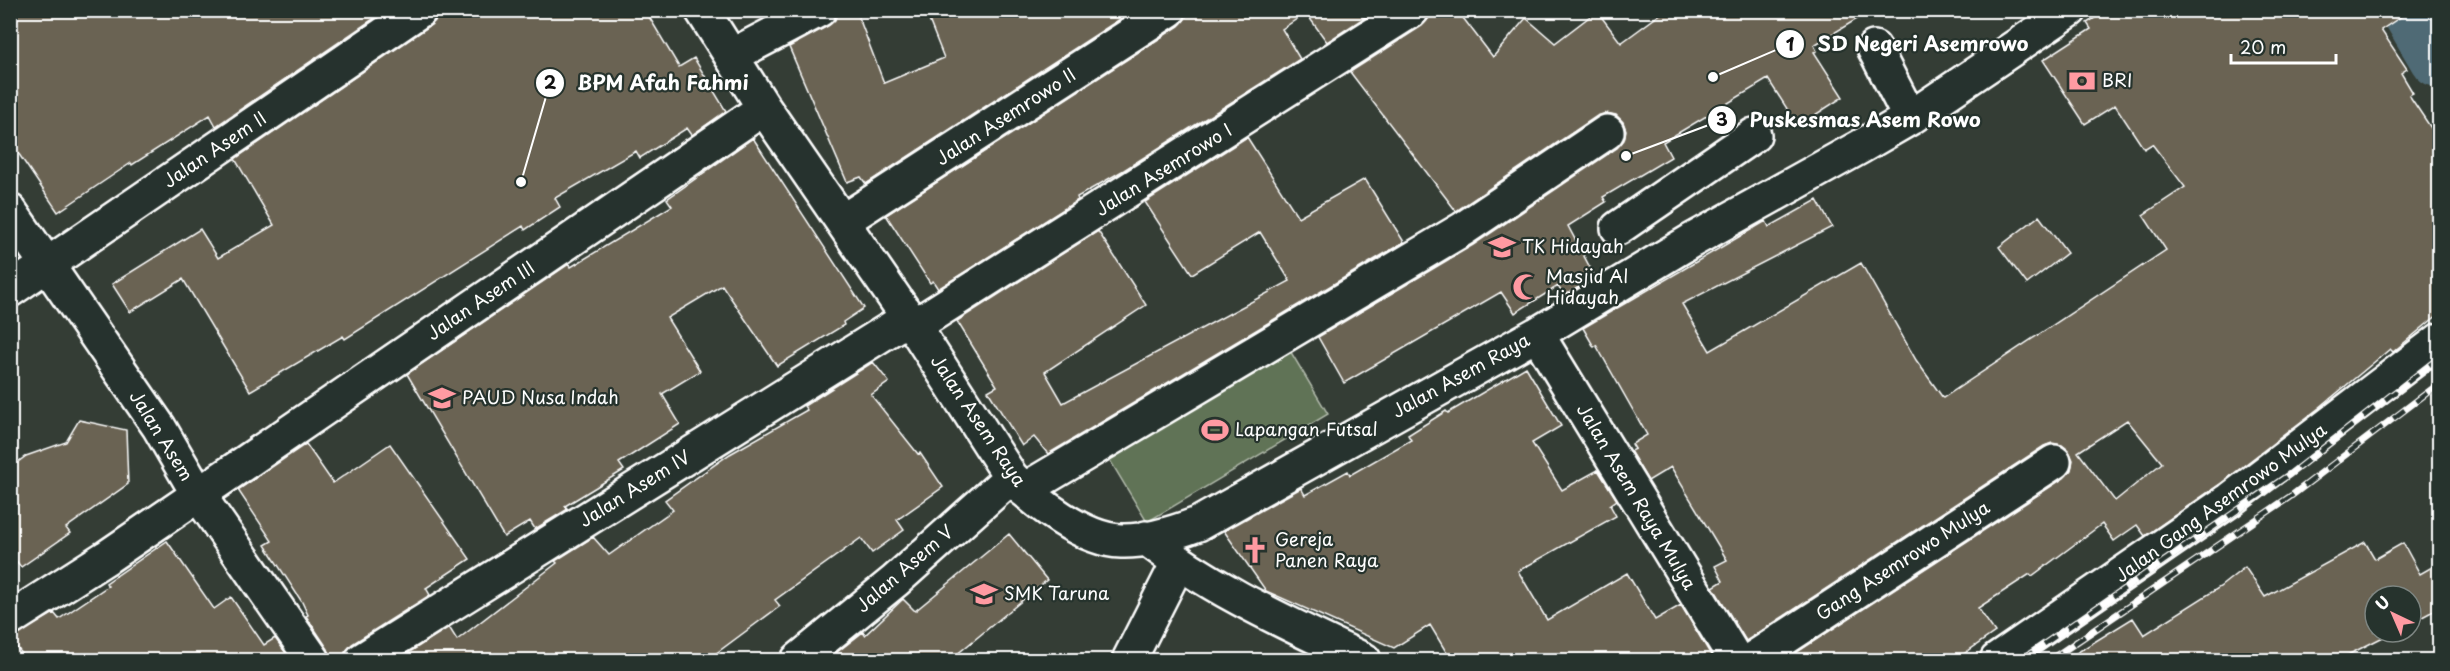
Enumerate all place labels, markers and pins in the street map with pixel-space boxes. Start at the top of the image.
callout: SD Negeri Asemrowo [1775,25,2041,63]
callout: BPM Afah Fahmi [535,64,760,102]
bank icon: BRI [2067,66,2097,96]
place label: BRI [2102,66,2133,93]
callout: Puskesmas Asem Rowo [1707,101,1992,139]
school or university icon: TK Hidayah [1487,232,1517,262]
place label: TK Hidayah [1522,232,1624,259]
place label: Masjid Al Hidayah [1546,262,1628,310]
mosque icon: Masjid Al Hidayah [1511,272,1541,302]
school or university icon: PAUD Nusa Indah [427,383,457,413]
place label: PAUD Nusa Indah [462,383,619,410]
sports icon: Lapangan Futsal [1200,415,1230,445]
place label: Lapangan Futsal [1235,415,1378,442]
place label: Gereja Panen Raya [1275,525,1379,573]
church icon: Gereja Panen Raya [1240,535,1270,565]
school or university icon: SMK Taruna [969,579,999,609]
place label: SMK Taruna [1004,579,1110,606]

